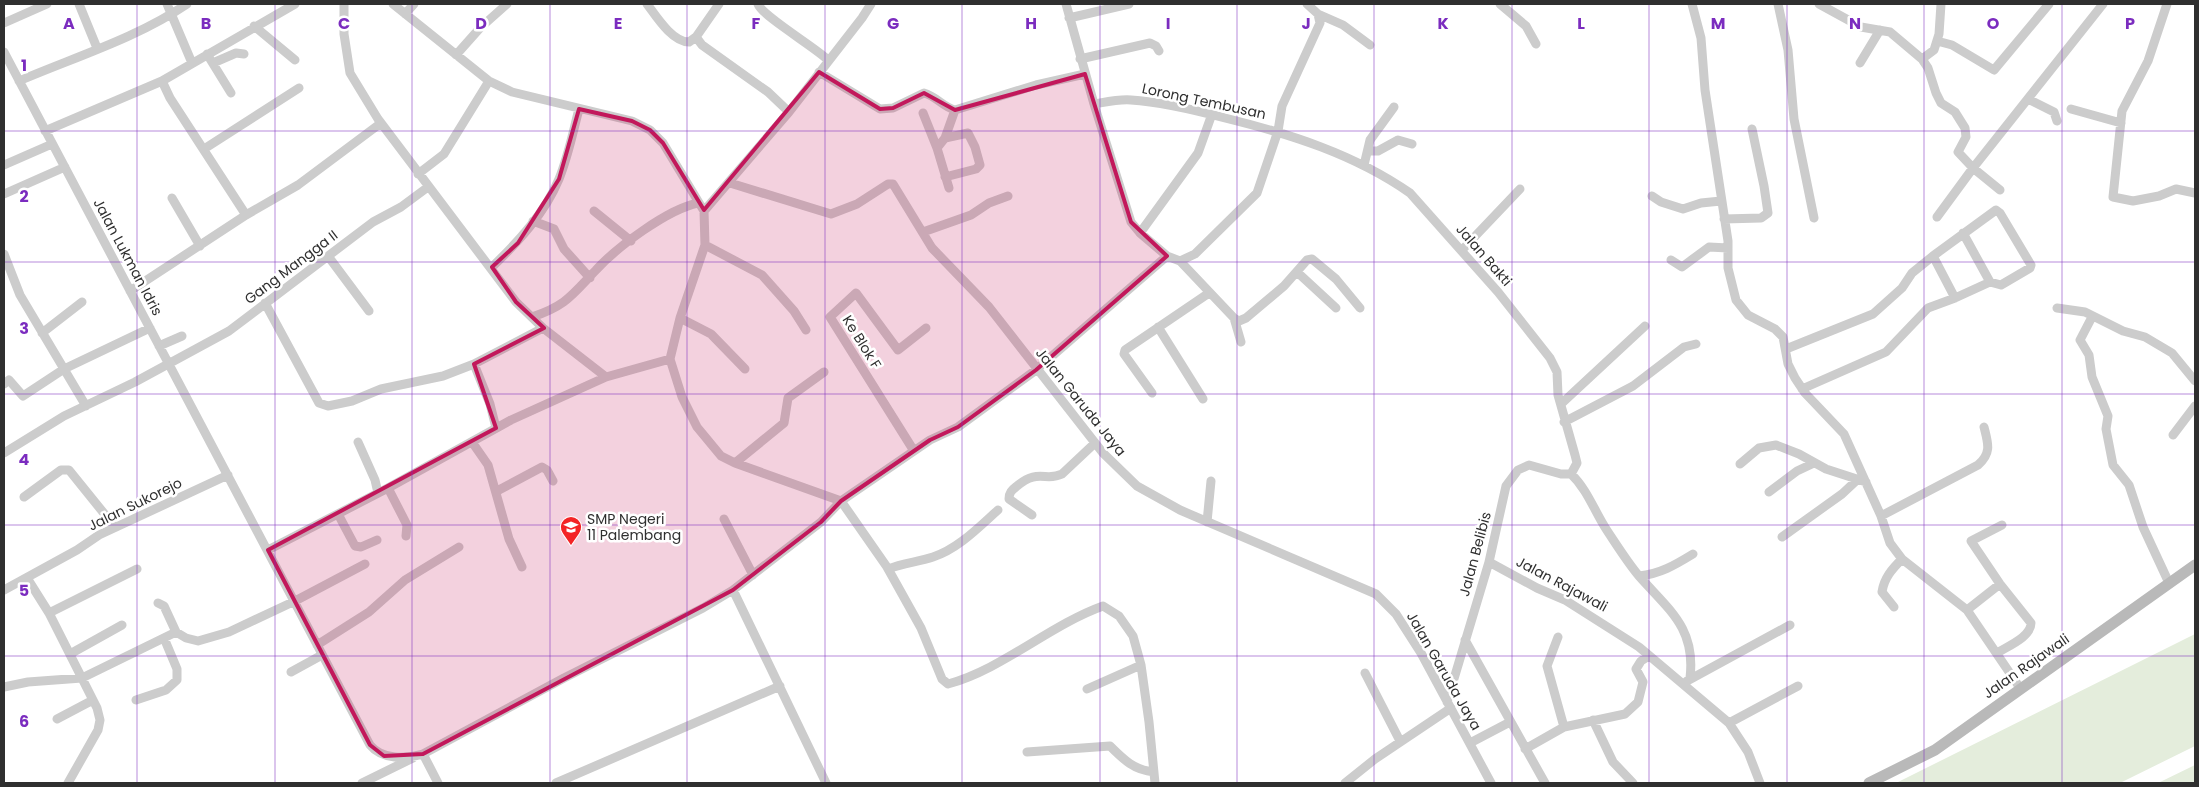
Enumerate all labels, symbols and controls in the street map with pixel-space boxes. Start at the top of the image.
text: A [63,12,75,35]
text: B [201,12,211,35]
text: C [338,12,350,35]
text: D [475,12,487,35]
text: E [614,12,622,35]
text: F [752,12,761,35]
text: G [887,12,899,35]
text: H [1025,12,1037,35]
text: I [1166,12,1170,35]
text: J [1301,12,1311,35]
text: K [1437,12,1449,35]
text: L [1577,12,1585,35]
text: M [1711,12,1725,35]
text: N [1849,12,1861,35]
text: O [1987,12,2000,35]
text: P [2125,12,2135,35]
text: 1 [21,54,27,77]
street label: Lorong Tembusan [1140,78,1268,124]
text: 2 [19,185,29,208]
street label: Jalan Lukman Idris [89,195,167,319]
street label: Jalan Bakti [1451,220,1517,290]
street label: Gang Mangga II [240,225,342,309]
street label: Ke Blok F [838,311,886,373]
text: 3 [19,317,29,340]
street label: Jalan Garuda Jaya [1031,344,1131,460]
text: 4 [19,448,30,471]
street label: Jalan Sukorejo [85,473,185,535]
place label: SMP Negeri 11 Palembang [587,509,681,545]
street label: Jalan Belibis [1454,509,1496,599]
school or university icon: SMP Negeri 11 Palembang [559,515,583,546]
street label: Jalan Rajawali [1513,551,1611,617]
text: 5 [19,579,29,602]
street label: Jalan Garuda Jaya [1402,608,1486,734]
street label: Jalan Rajawali [1979,629,2073,703]
text: 6 [19,710,29,733]

